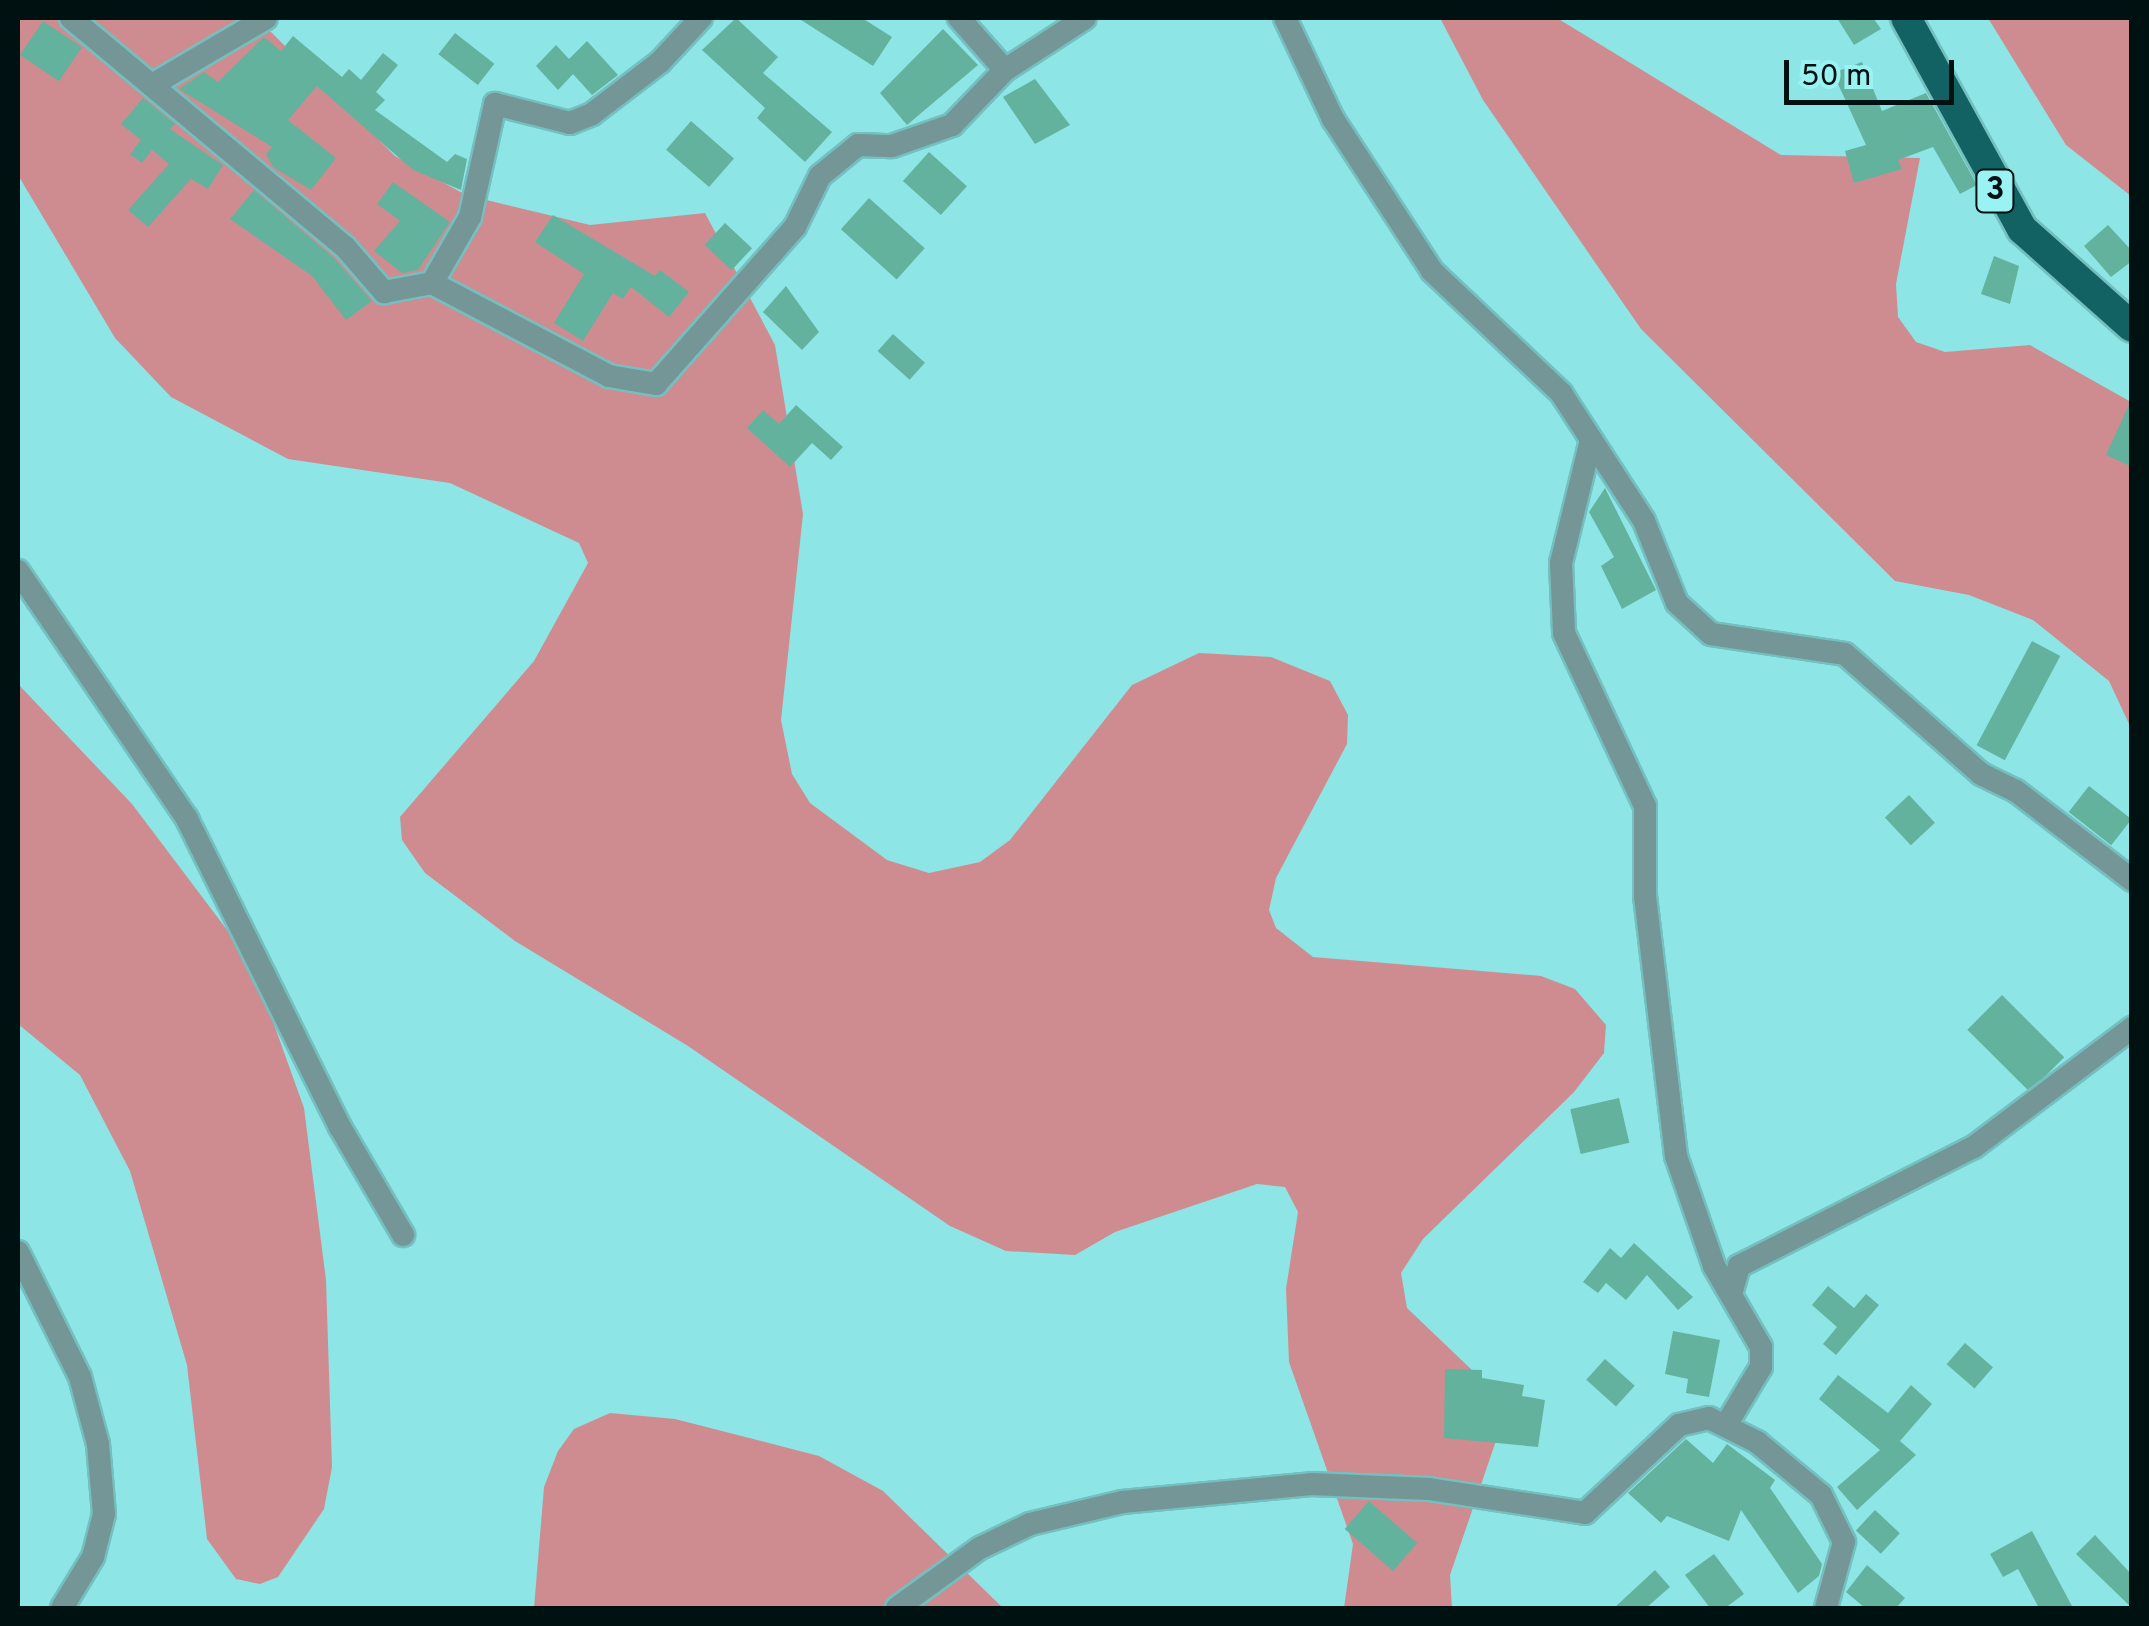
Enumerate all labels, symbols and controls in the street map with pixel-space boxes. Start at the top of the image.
scale bar [1789,40,1959,102]
text: 50 m [1801,59,1871,96]
road number: 3 [1975,164,2015,218]

